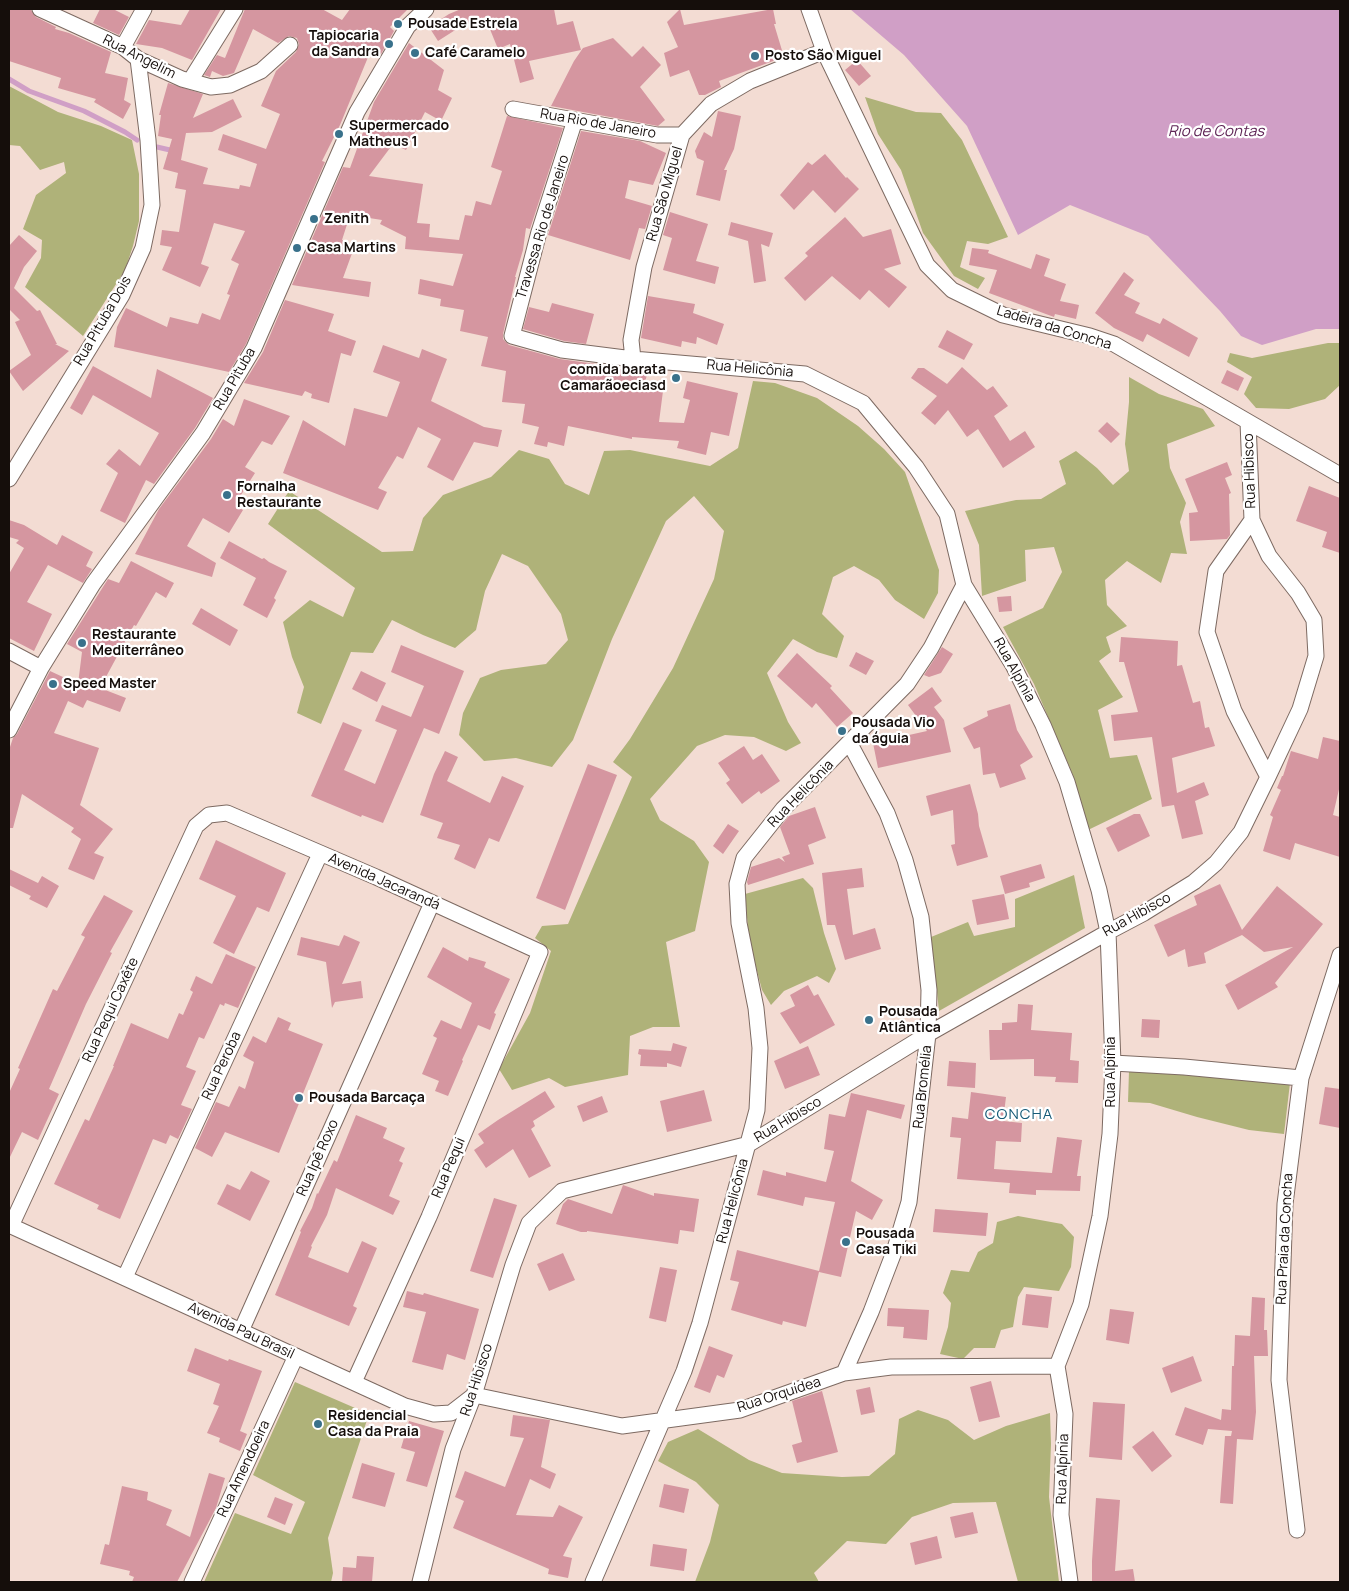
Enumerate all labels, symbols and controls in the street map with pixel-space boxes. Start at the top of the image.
place label: Pousade Estrela [408,16,517,32]
marker: Pousade Estrela [392,18,404,30]
place label: Tapiocaria da Sandra [309,28,379,60]
street label: Rua Angelim [100,31,178,83]
marker: Tapiocaria da Sandra [383,38,395,50]
place label: Café Caramelo [425,45,525,61]
marker: Café Caramelo [409,47,421,59]
place label: Posto São Miguel [765,48,881,64]
marker: Posto São Miguel [749,50,761,62]
street label: Rua Rio de Janeiro [539,106,657,142]
place label: Supermercado Matheus 1 [349,118,449,150]
water label: Rio de Contas [1168,123,1264,141]
marker: Supermercado Matheus 1 [333,128,345,140]
street label: Rua São Miguel [643,144,687,244]
street label: Travessa Rio de Janeiro [513,153,573,301]
place label: Zenith [324,211,369,227]
marker: Zenith [308,213,320,225]
place label: Casa Martins [307,240,396,256]
marker: Casa Martins [291,242,303,254]
street label: Rua Pituba Dois [71,273,135,369]
street label: Ladeira da Concha [995,303,1113,353]
street label: Rua Pituba [210,345,260,413]
street label: Rua Helicônia [706,357,794,381]
place label: comida barata Camarãoeciasd [560,362,666,394]
marker: comida barata Camarãoeciasd [670,372,682,384]
street label: Rua Hibisco [1240,433,1260,509]
place label: Fornalha Restaurante [237,479,321,512]
marker: Fornalha Restaurante [221,489,233,501]
place label: Restaurante Mediterrâneo [92,627,184,660]
street label: Rua Alpínia [989,635,1039,705]
marker: Restaurante Mediterrâneo [76,637,88,649]
place label: Speed Master [63,676,156,692]
marker: Speed Master [47,678,59,690]
place label: Pousada Vio da águia [852,715,935,748]
marker: Pousada Vio da águia [836,725,848,737]
street label: Rua Helicônia [765,757,837,831]
street label: Avenida Jacarandá [326,850,442,914]
street label: Rua Hibisco [1100,889,1174,941]
street label: Rua Pequi Caxête [79,955,143,1065]
place label: Pousada Atlântica [879,1004,941,1036]
marker: Pousada Atlântica [863,1014,875,1026]
street label: Rua Peroba [199,1029,245,1103]
street label: Rua Alpínia [1103,1037,1119,1107]
street label: Rua Bromélia [910,1044,936,1130]
place label: Pousada Barcaça [309,1090,425,1106]
marker: Pousada Barcaça [293,1092,305,1104]
street label: Rua Hibisco [751,1093,825,1147]
district label: CONCHA [984,1106,1054,1124]
street label: Rua Ipê Roxo [294,1117,342,1199]
street label: Rua Pequi [429,1135,469,1201]
street label: Rua Helicônia [714,1157,752,1245]
street label: Rua Praia da Concha [1273,1173,1297,1305]
place label: Pousada Casa Tiki [856,1226,917,1258]
marker: Pousada Casa Tiki [840,1236,852,1248]
street label: Avenida Pau Brasil [185,1299,297,1363]
street label: Rua Hibisco [457,1342,497,1418]
street label: Rua Orquídea [735,1374,823,1416]
place label: Residencial Casa da Praia [328,1408,419,1440]
street label: Rua Amendoeira [214,1418,274,1520]
marker: Residencial Casa da Praia [312,1418,324,1430]
street label: Rua Alpínia [1053,1433,1073,1505]

